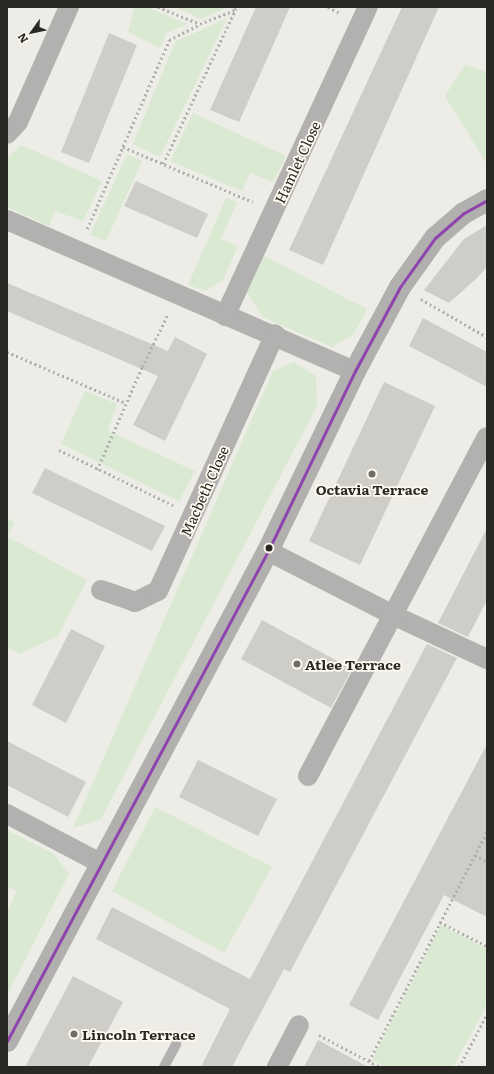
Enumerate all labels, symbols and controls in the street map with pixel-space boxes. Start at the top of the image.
north arrow [12,12,52,52]
text: N [13,30,31,47]
street label: Hamlet Close [271,118,323,206]
street label: Macbeth Close [177,443,231,539]
marker: Octavia Terrace [367,469,377,479]
place label: Octavia Terrace [316,481,428,497]
unlabelled marker [264,543,274,553]
place label: Atlee Terrace [305,656,401,672]
marker: Atlee Terrace [292,659,302,669]
place label: Lincoln Terrace [82,1026,196,1042]
marker: Lincoln Terrace [69,1029,79,1039]

